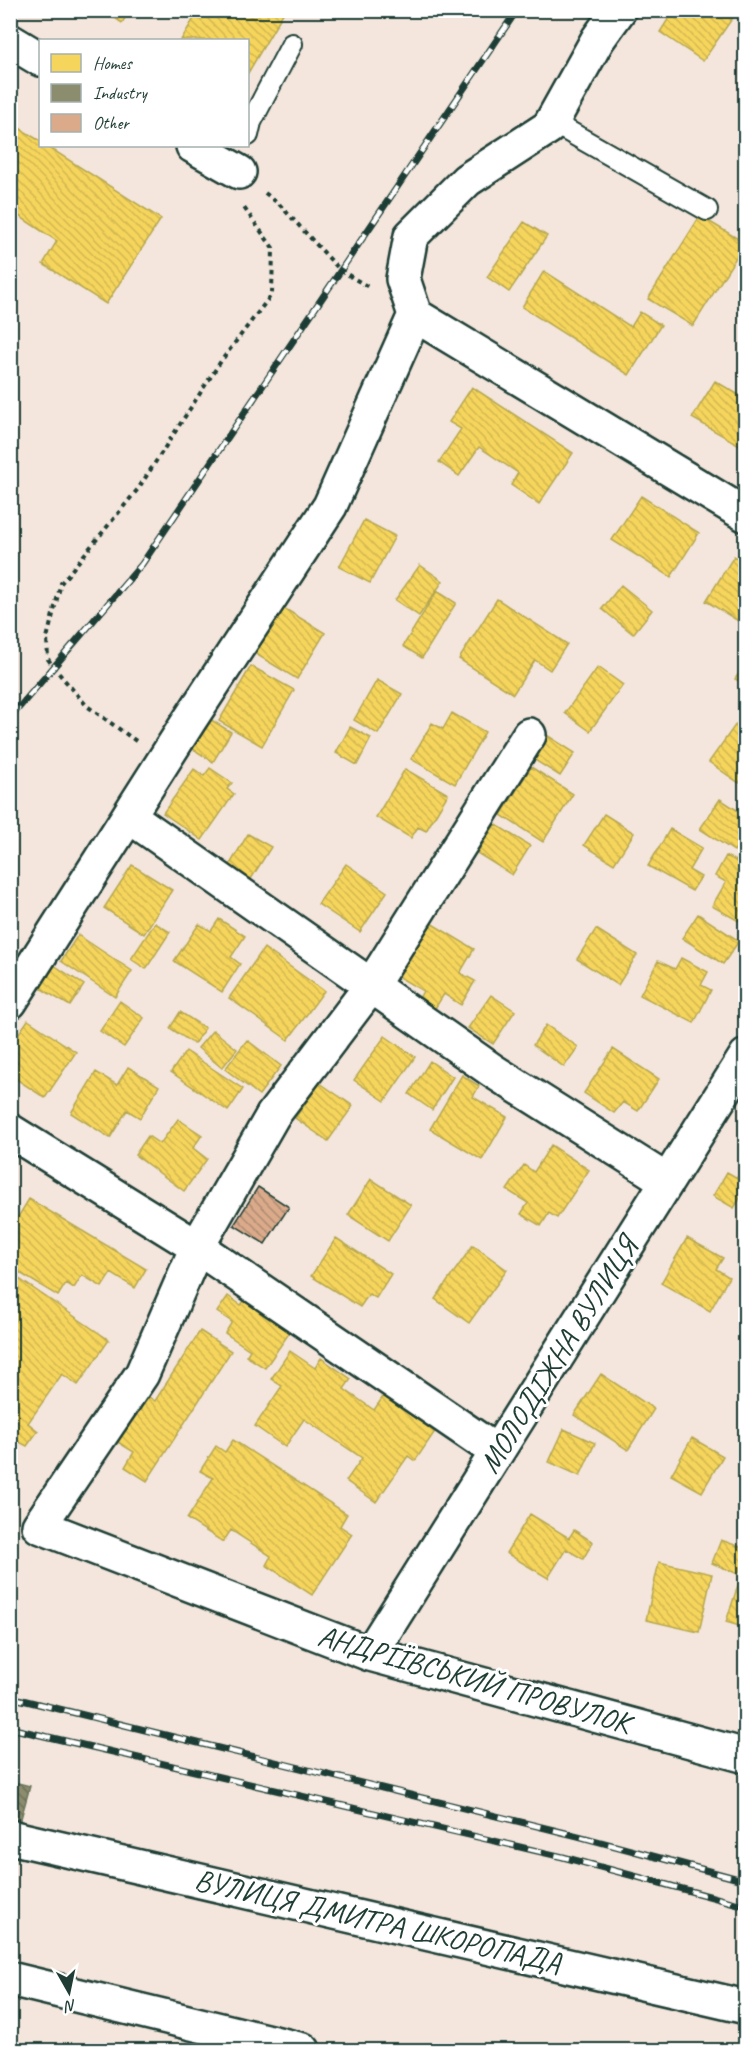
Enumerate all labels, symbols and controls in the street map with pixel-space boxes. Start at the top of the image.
legend [39,39,249,147]
text: Homes [93,52,133,74]
text: Industry [93,82,148,104]
text: Other [93,112,130,134]
street label: МОЛОДІЖНА ВУЛИЦЯ [470,1226,648,1480]
street label: АНДРІЇВСЬКИЙ ПРОВУЛОК [314,1616,639,1743]
street label: ВУЛИЦЯ ДМИТРА ШКОРОПАДА [191,1860,566,1982]
north arrow [39,1962,99,2022]
text: N [62,1995,78,2017]

